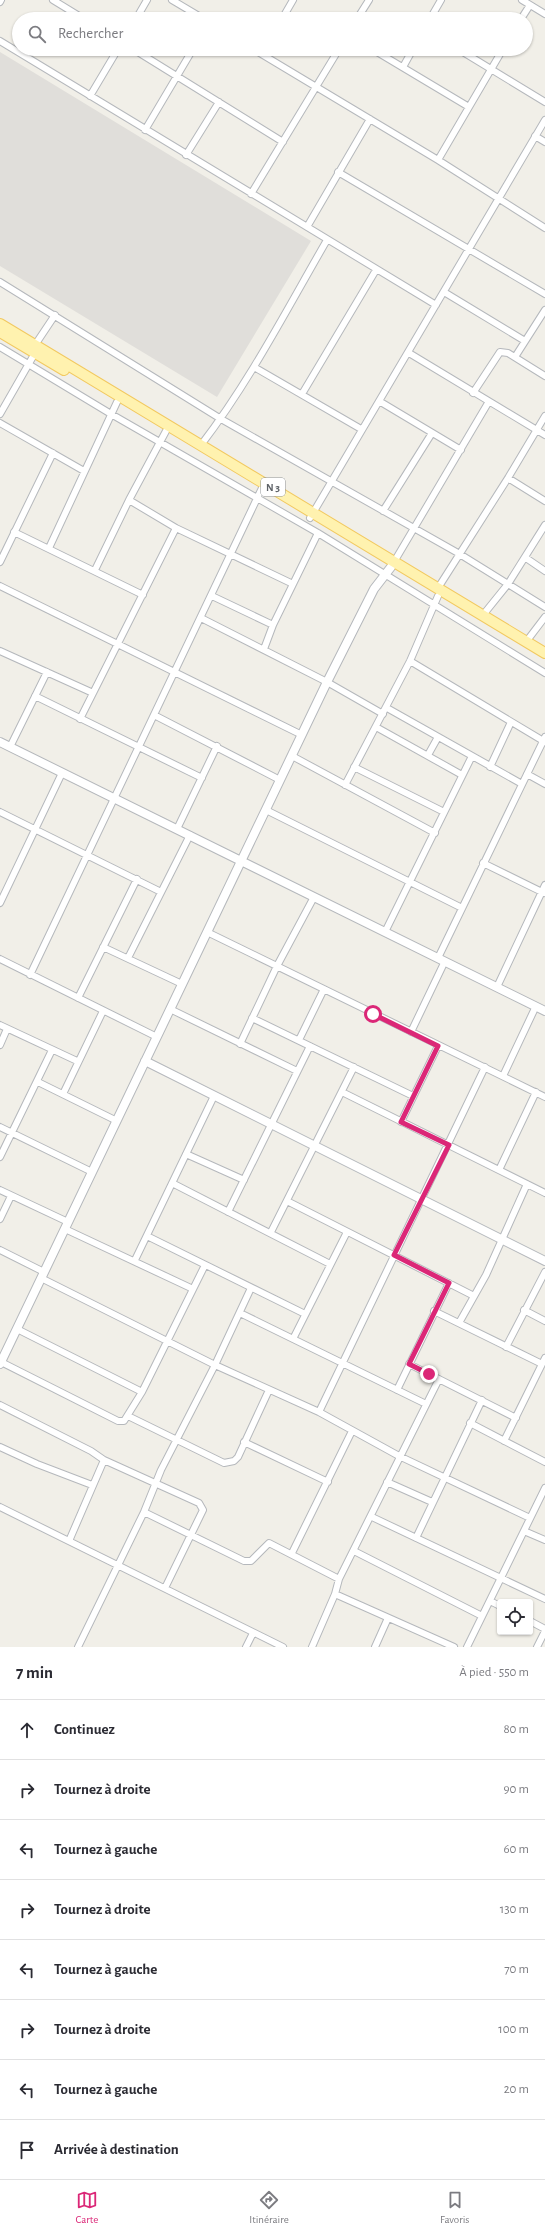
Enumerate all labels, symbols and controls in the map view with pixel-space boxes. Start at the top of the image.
search box [12,12,533,56]
icon: search [26,23,48,45]
text: Rechercher [58,26,123,41]
road number: N 3 [261,478,285,496]
route start [364,1005,382,1023]
route end [420,1365,438,1383]
map controls [497,1599,533,1635]
button: locate [497,1599,533,1635]
text: 7 min [16,1664,53,1681]
text: À pied · 550 m [459,1666,529,1679]
icon: ahead [16,1719,38,1741]
text: Continuez [54,1722,115,1737]
text: 80 m [503,1723,529,1736]
icon: right [16,1779,38,1801]
text: Tournez à droite [54,1782,151,1797]
text: 90 m [503,1783,529,1796]
icon: left [16,1839,38,1861]
text: Tournez à gauche [54,1842,157,1857]
text: 60 m [503,1843,529,1856]
icon: right [16,1899,38,1921]
text: Tournez à droite [54,1902,151,1917]
text: 130 m [500,1903,529,1916]
icon: left [16,1959,38,1981]
text: Tournez à gauche [54,1962,157,1977]
text: 70 m [504,1963,529,1976]
icon: right [16,2019,38,2041]
text: Tournez à droite [54,2022,151,2037]
text: 100 m [498,2023,529,2036]
icon: left [16,2079,38,2101]
text: Tournez à gauche [54,2082,157,2097]
text: 20 m [504,2083,529,2096]
icon: arrive [16,2139,38,2161]
text: Arrivée à destination [54,2142,179,2157]
tab: Carte [76,2189,98,2226]
tab: Itinéraire [249,2189,289,2226]
tab: Favoris [440,2189,469,2226]

